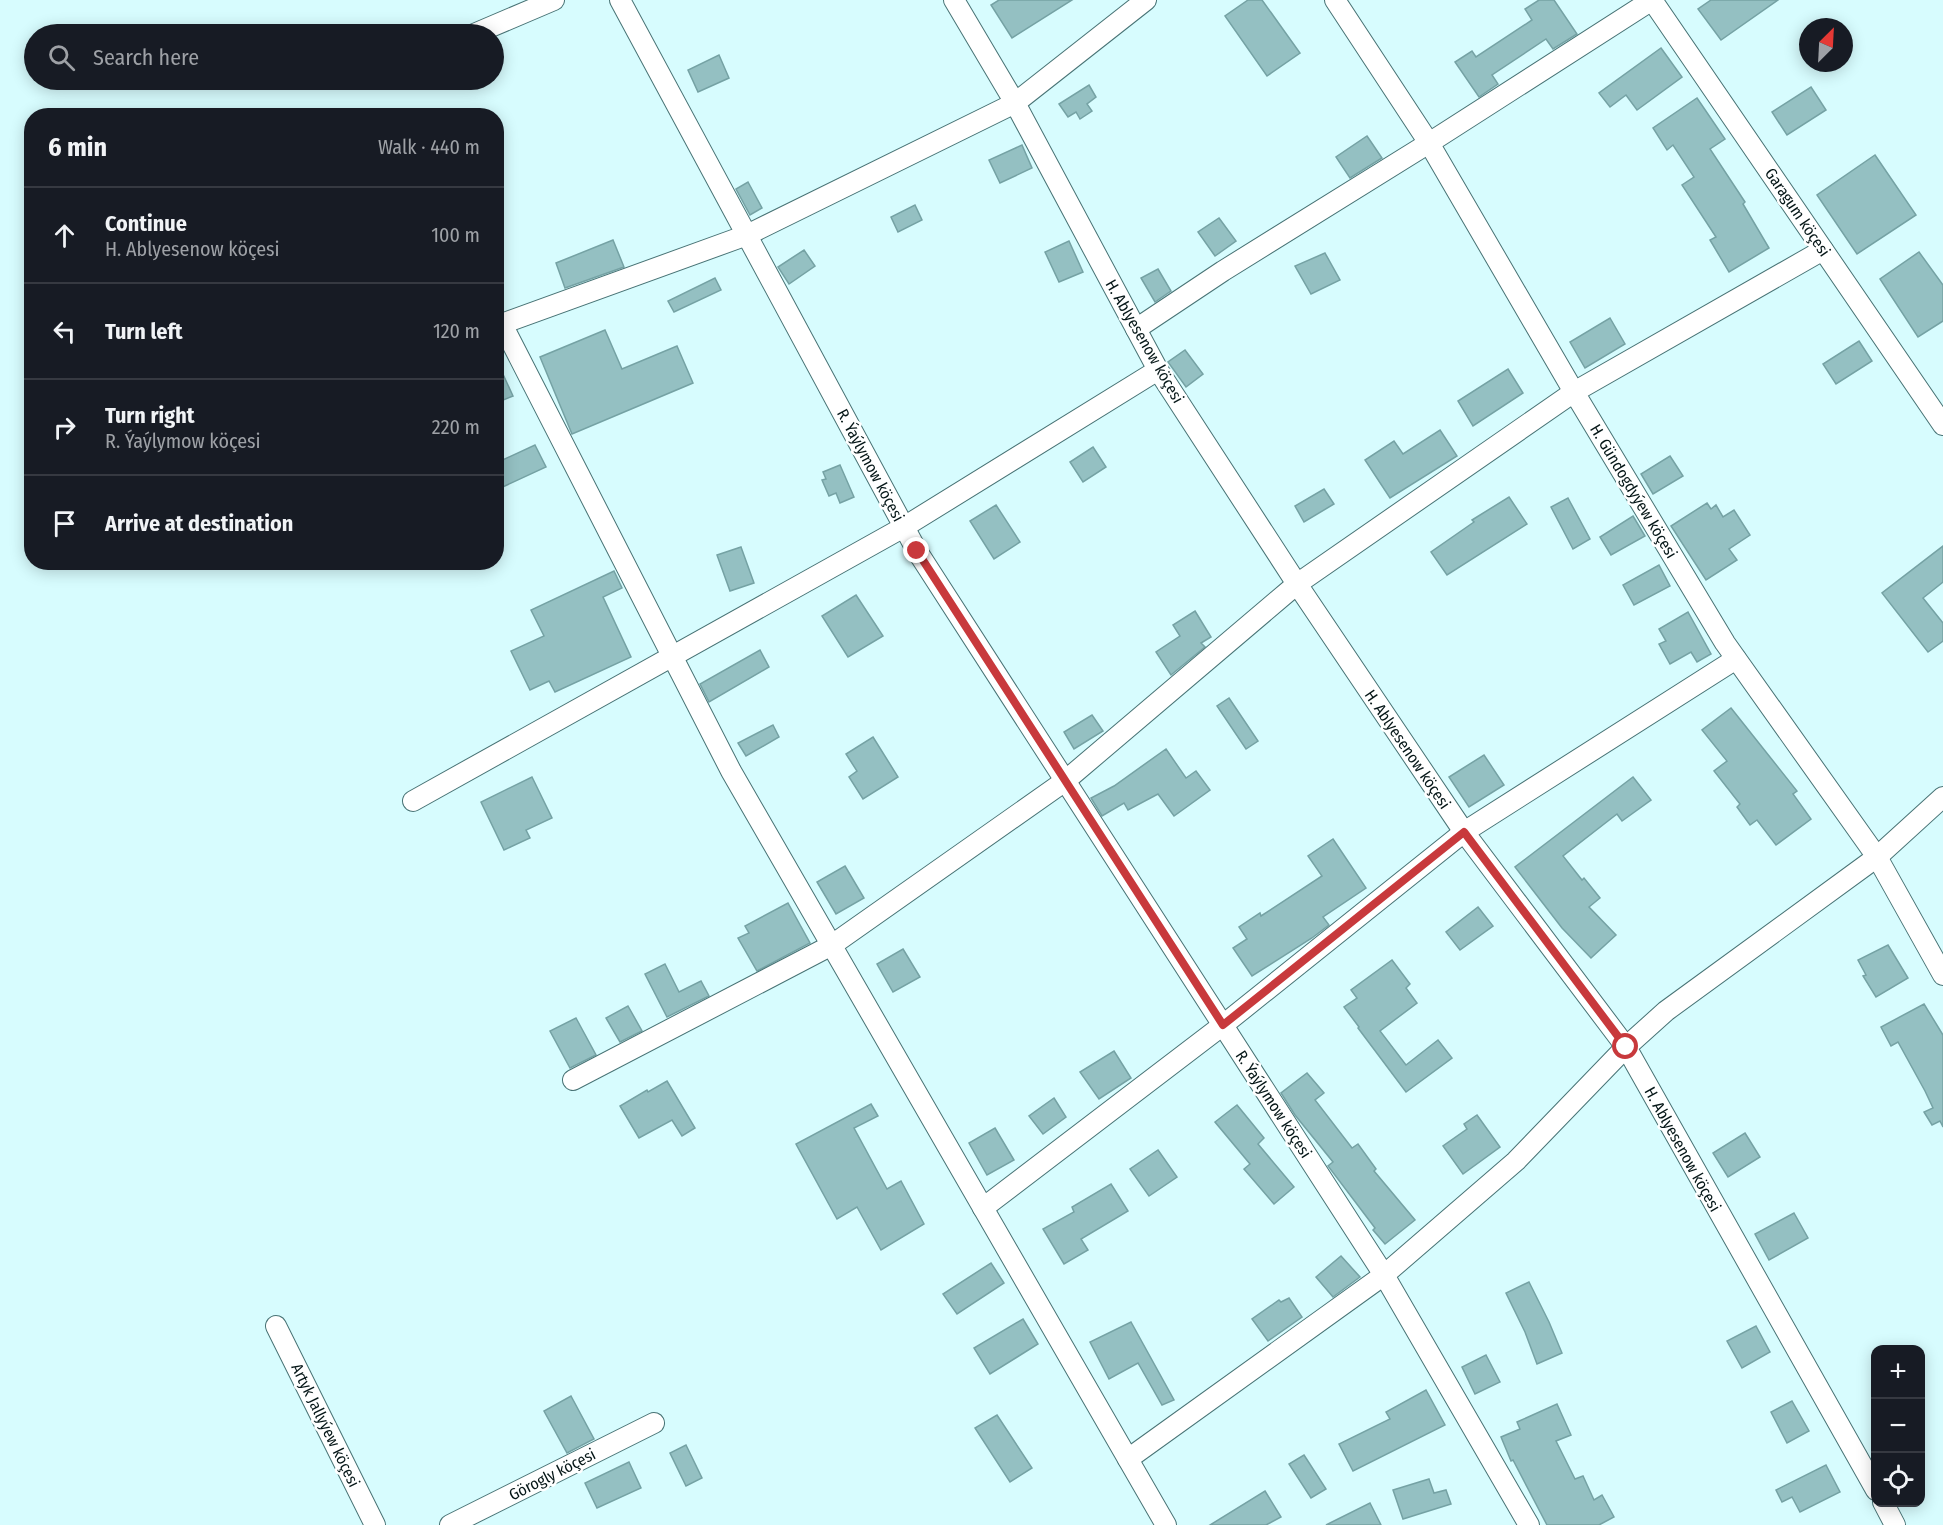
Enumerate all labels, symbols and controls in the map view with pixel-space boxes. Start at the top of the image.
north arrow [1799,18,1853,72]
search box [24,24,504,90]
icon: search [45,41,78,74]
text: Search here [93,44,199,71]
text: 6 min [48,132,107,163]
text: Walk · 440 m [378,135,480,159]
street label: Garagum köçesi [1761,164,1834,260]
text: Continue [105,210,187,237]
icon: ahead [48,219,81,252]
text: 100 m [431,223,480,247]
text: H. Ablyesenow köçesi [105,237,280,261]
street label: H. Ablyesenow köçesi [1101,276,1188,406]
icon: left [48,315,81,348]
text: Turn left [105,318,183,345]
text: 120 m [433,319,480,343]
text: Turn right [105,402,194,429]
street label: R. Ýaýlymow köçesi [833,406,908,525]
icon: right [48,411,81,444]
text: 220 m [432,415,480,439]
street label: H. Gündogdyýew köçesi [1586,421,1681,562]
text: R. Ýaýlymow köçesi [105,429,261,453]
icon: arrive [48,507,81,540]
text: Arrive at destination [105,510,293,537]
route end [903,537,929,563]
street label: H. Ablyesenow köçesi [1361,686,1455,812]
route start [1612,1033,1638,1059]
street label: R. Ýaýlymow köçesi [1232,1047,1315,1162]
street label: H. Ablyesenow köçesi [1640,1084,1725,1215]
map controls [1871,1345,1925,1507]
button: + [1871,1345,1925,1399]
street label: Artyk Jallyýew köçesi [287,1360,364,1490]
button: − [1871,1399,1925,1453]
street label: Görogly köçesi [506,1444,599,1504]
button: locate [1871,1453,1925,1507]

